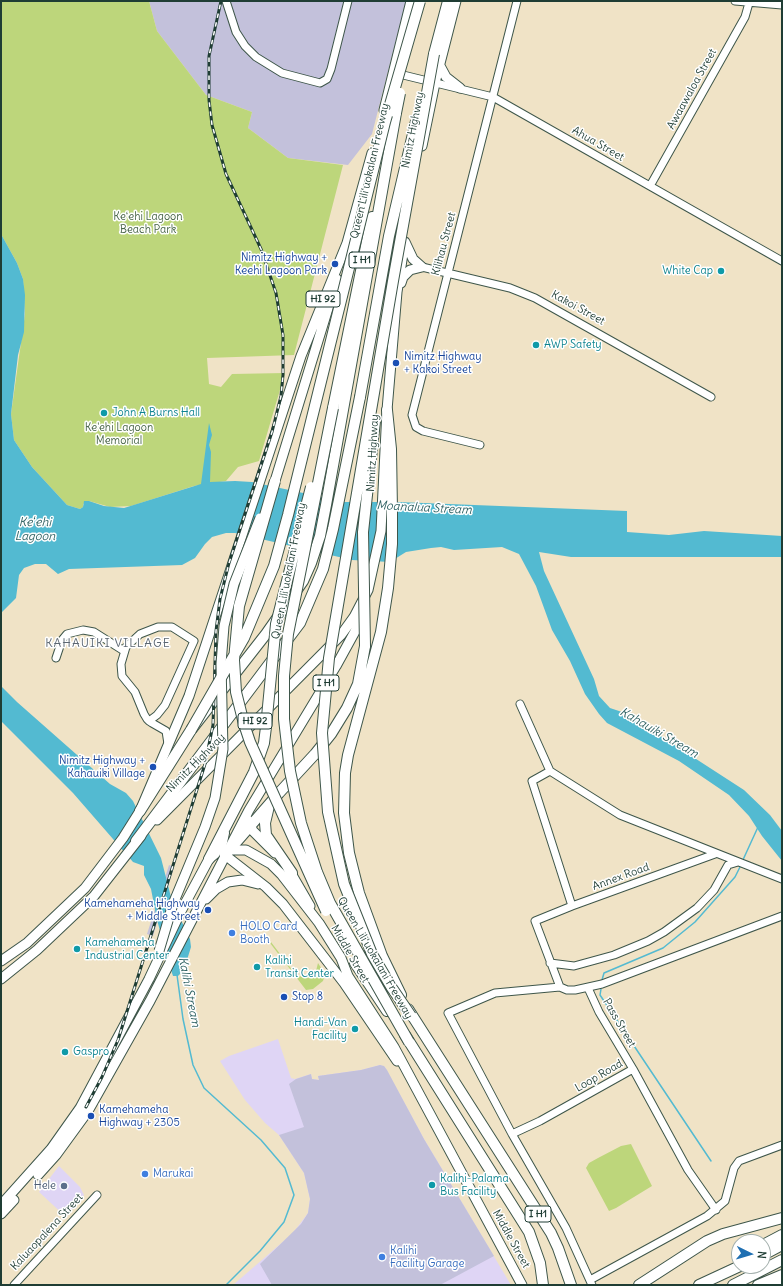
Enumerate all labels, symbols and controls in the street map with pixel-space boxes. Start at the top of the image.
street label: Awaawaloa Street [664,46,720,132]
street label: Nimitz Highway [399,91,427,169]
street label: Queen Liliʻuokalani Freeway [348,102,392,240]
street label: Ahua Street [570,124,626,164]
park label: Keʻehi Lagoon Beach Park [113,210,183,236]
street label: Kilihau Street [429,211,459,277]
place label: Nimitz Highway + Keehi Lagoon Park [235,251,327,277]
road number: I H1 [349,252,375,268]
marker: Nimitz Highway + Keehi Lagoon Park [330,259,340,269]
place label: White Cap [662,264,713,278]
marker: White Cap [716,266,726,276]
street label: Kakoi Street [549,288,607,328]
road number: HI 92 [306,291,340,307]
place label: AWP Safety [544,338,602,352]
marker: AWP Safety [531,340,541,350]
place label: Nimitz Highway + Kakoi Street [404,350,482,376]
marker: Nimitz Highway + Kakoi Street [391,358,401,368]
place label: John A Burns Hall [112,406,200,420]
marker: John A Burns Hall [99,408,109,418]
street label: Nimitz Highway [364,414,382,492]
park label: Ke'ehi Lagoon Memorial [85,421,153,447]
water label: Moanalua Stream [376,498,472,518]
street label: Queen Liliʻuokalani Freeway [269,502,309,640]
water label: Keʻehi Lagoon [15,516,55,544]
district label: KAHAUIKI VILLAGE [45,637,171,651]
road number: I H1 [313,675,339,691]
water label: Kahauiki Stream [617,705,701,761]
road number: HI 92 [238,713,272,729]
street label: Nimitz Highway [164,731,228,795]
place label: Nimitz Highway + Kahauiki Village [59,754,145,780]
marker: Nimitz Highway + Kahauiki Village [148,762,158,772]
street label: Annex Road [591,861,651,893]
street label: Queen Liliʻuokalani Freeway [335,895,415,1021]
place label: Kamehameha Highway + Middle Street [84,897,200,923]
marker: Kamehameha Highway + Middle Street [203,905,213,915]
place label: HOLO Card Booth [240,920,297,946]
street label: Middle Street [328,923,372,985]
marker: HOLO Card Booth [227,928,237,938]
place label: Kamehameha Industrial Center [85,936,169,962]
marker: Kamehameha Industrial Center [72,944,82,954]
place label: Kalihi Transit Center [265,954,334,980]
water label: Kalihi Stream [175,956,203,1028]
marker: Kalihi Transit Center [252,962,262,972]
place label: Stop 8 [292,990,323,1004]
marker: Stop 8 [279,992,289,1002]
street label: Pass Street [600,996,638,1050]
place label: Handi-Van Facility [294,1016,347,1042]
marker: Handi-Van Facility [350,1024,360,1034]
place label: Gaspro [73,1045,109,1059]
marker: Gaspro [60,1047,70,1057]
street label: Loop Road [573,1057,625,1095]
place label: Kamehameha Highway + 2305 [99,1103,180,1129]
marker: Kamehameha Highway + 2305 [86,1111,96,1121]
place label: Marukai [153,1167,193,1181]
marker: Marukai [140,1169,150,1179]
place label: Kalihi-Palama Bus Facility [440,1172,509,1198]
place label: Hele [34,1179,56,1193]
marker: Kalihi-Palama Bus Facility [427,1180,437,1190]
marker: Hele [59,1181,69,1191]
street label: Kaluaopalena Street [8,1191,86,1273]
road number: I H1 [525,1206,551,1222]
street label: Middle Street [490,1208,532,1270]
north arrow [731,1234,771,1274]
place label: Kalihi Facility Garage [390,1244,464,1270]
text: N [755,1251,769,1259]
marker: Kalihi Facility Garage [377,1252,387,1262]

